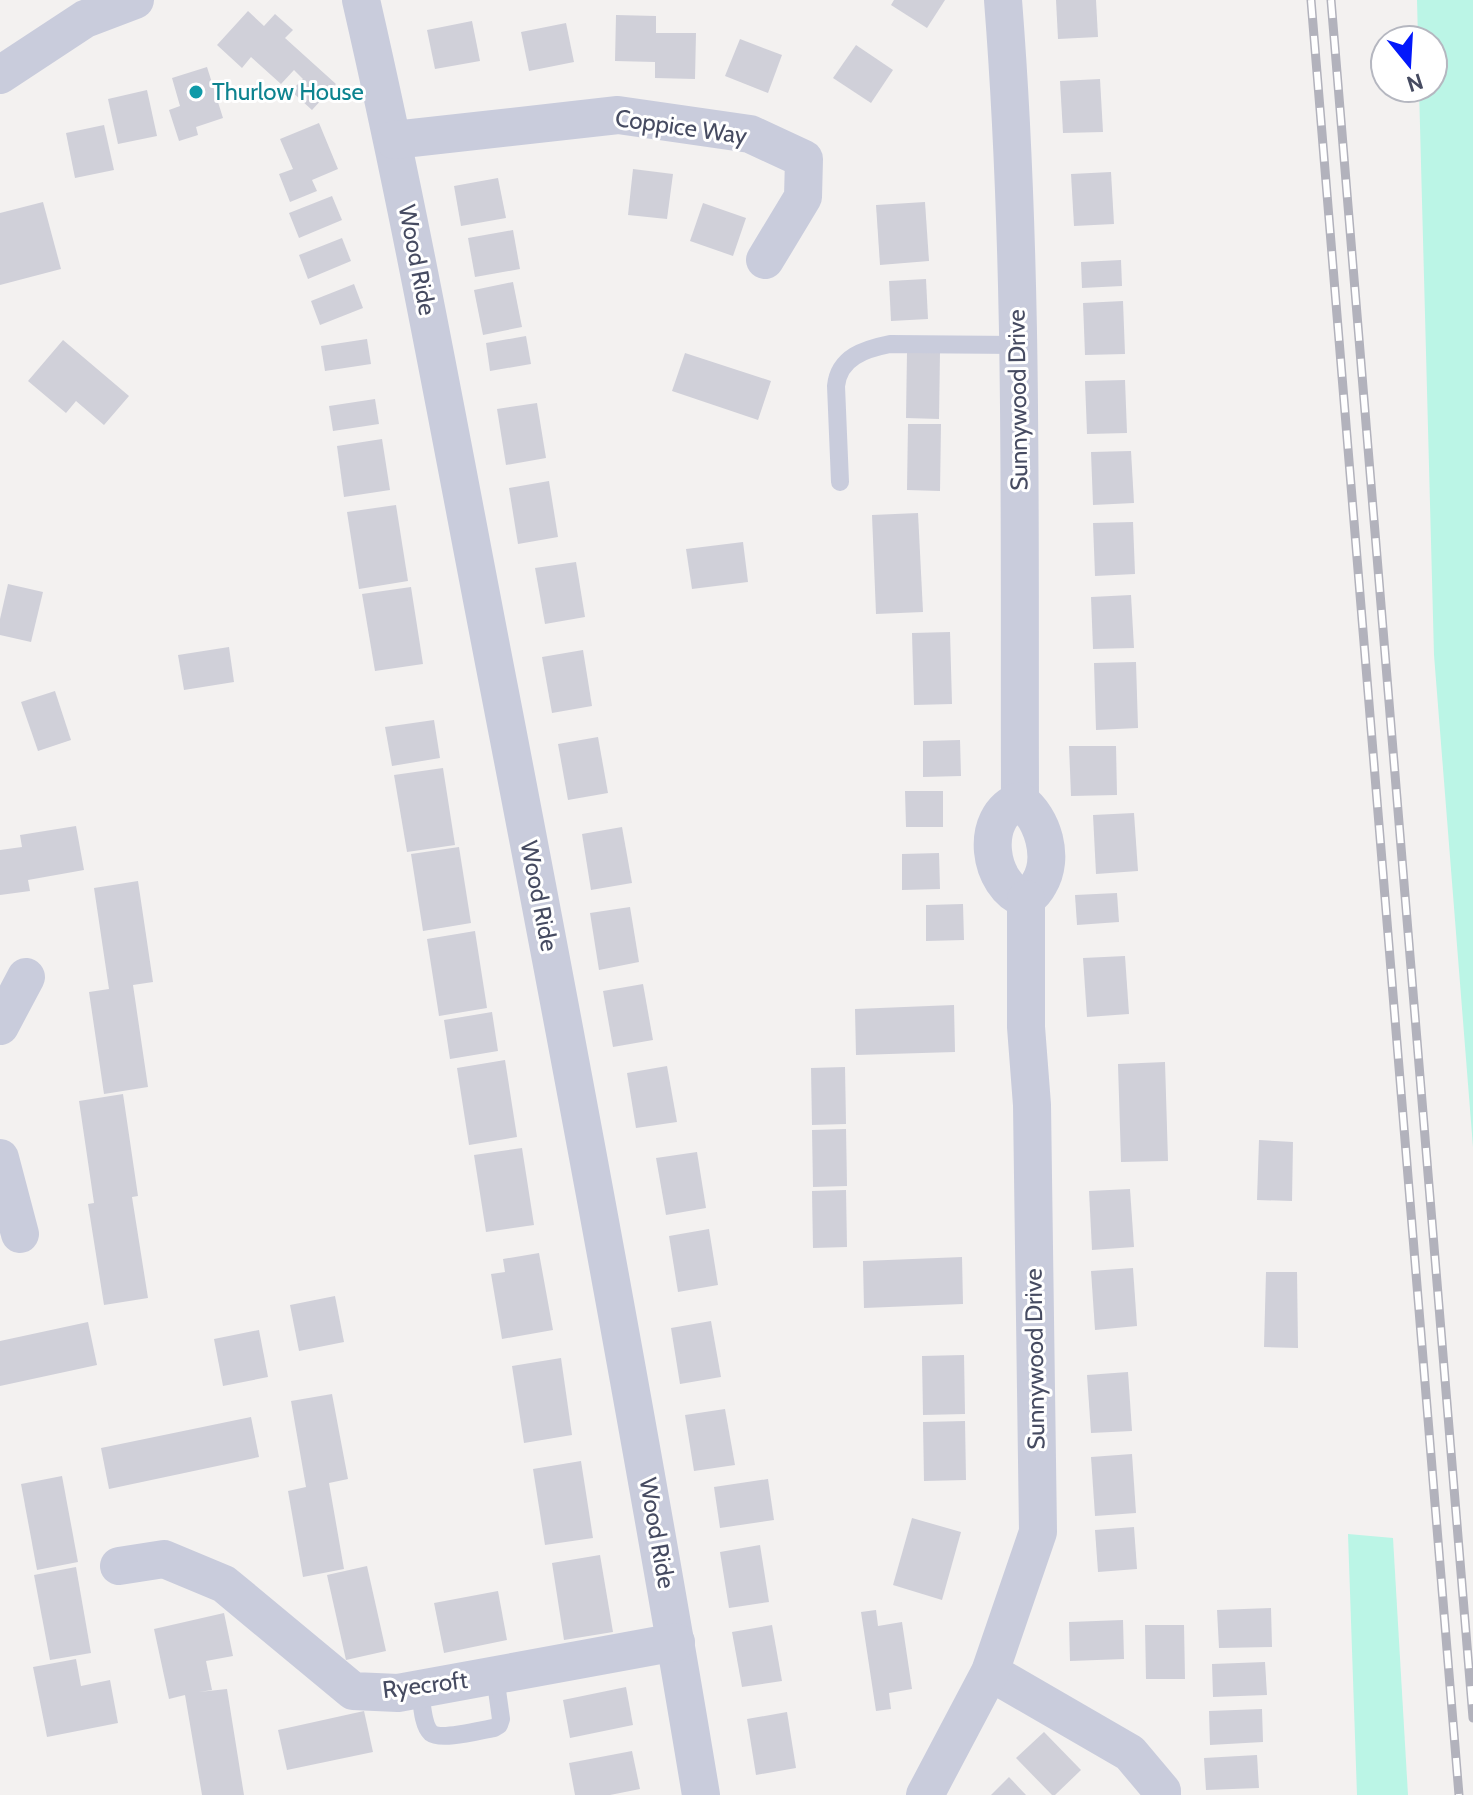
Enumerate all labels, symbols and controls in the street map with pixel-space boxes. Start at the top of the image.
north arrow [1369,24,1449,104]
text: N [1403,67,1427,98]
place label: Thurlow House [212,77,364,106]
marker: Thurlow House [187,83,205,101]
street label: Coppice Way [613,103,749,150]
street label: Wood Ride [393,202,442,318]
street label: Sunnywood Drive [1001,309,1034,491]
street label: Wood Ride [515,838,564,954]
street label: Sunnywood Drive [1018,1268,1051,1450]
street label: Wood Ride [633,1475,681,1591]
street label: Ryecroft [381,1665,469,1704]

